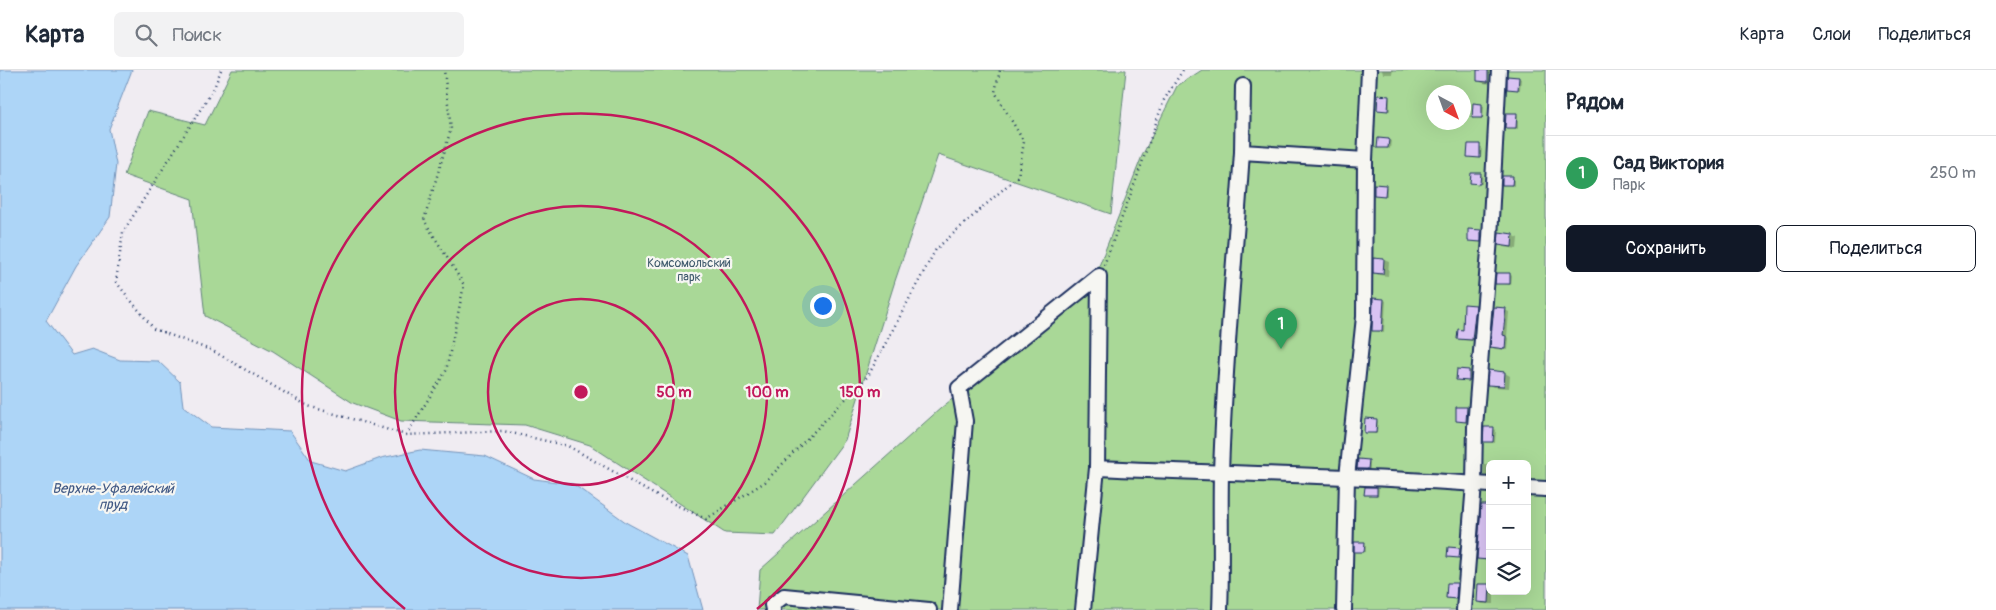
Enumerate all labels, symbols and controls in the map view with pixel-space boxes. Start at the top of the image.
search box [114,12,464,57]
text: Карта [25,20,84,49]
icon: search [132,21,160,49]
text: Поиск [172,23,222,47]
text: Карта [1740,23,1784,46]
text: Слои [1812,23,1850,46]
text: Поделиться [1878,23,1971,46]
north arrow [1426,85,1471,130]
text: Рядом [1566,89,1624,116]
text: Сад Виктория [1613,151,1724,175]
text: 1 [1579,163,1585,183]
text: 250 m [1930,163,1976,183]
text: Парк [1613,175,1646,195]
button: Сохранить [1566,225,1766,272]
button: Поделиться [1776,225,1976,272]
park label: Комсомольский парк [647,256,731,285]
your location [810,293,836,319]
pin: 1 [1265,308,1297,349]
centre of rings [572,383,590,401]
text: 50 m [657,383,691,402]
text: 100 m [746,383,788,402]
text: 150 m [840,383,880,402]
map controls [1486,460,1531,595]
button: + [1486,460,1531,505]
water label: Верхне-Уфалейский пруд [52,480,175,513]
button: − [1486,505,1531,550]
button: layers [1486,550,1531,595]

